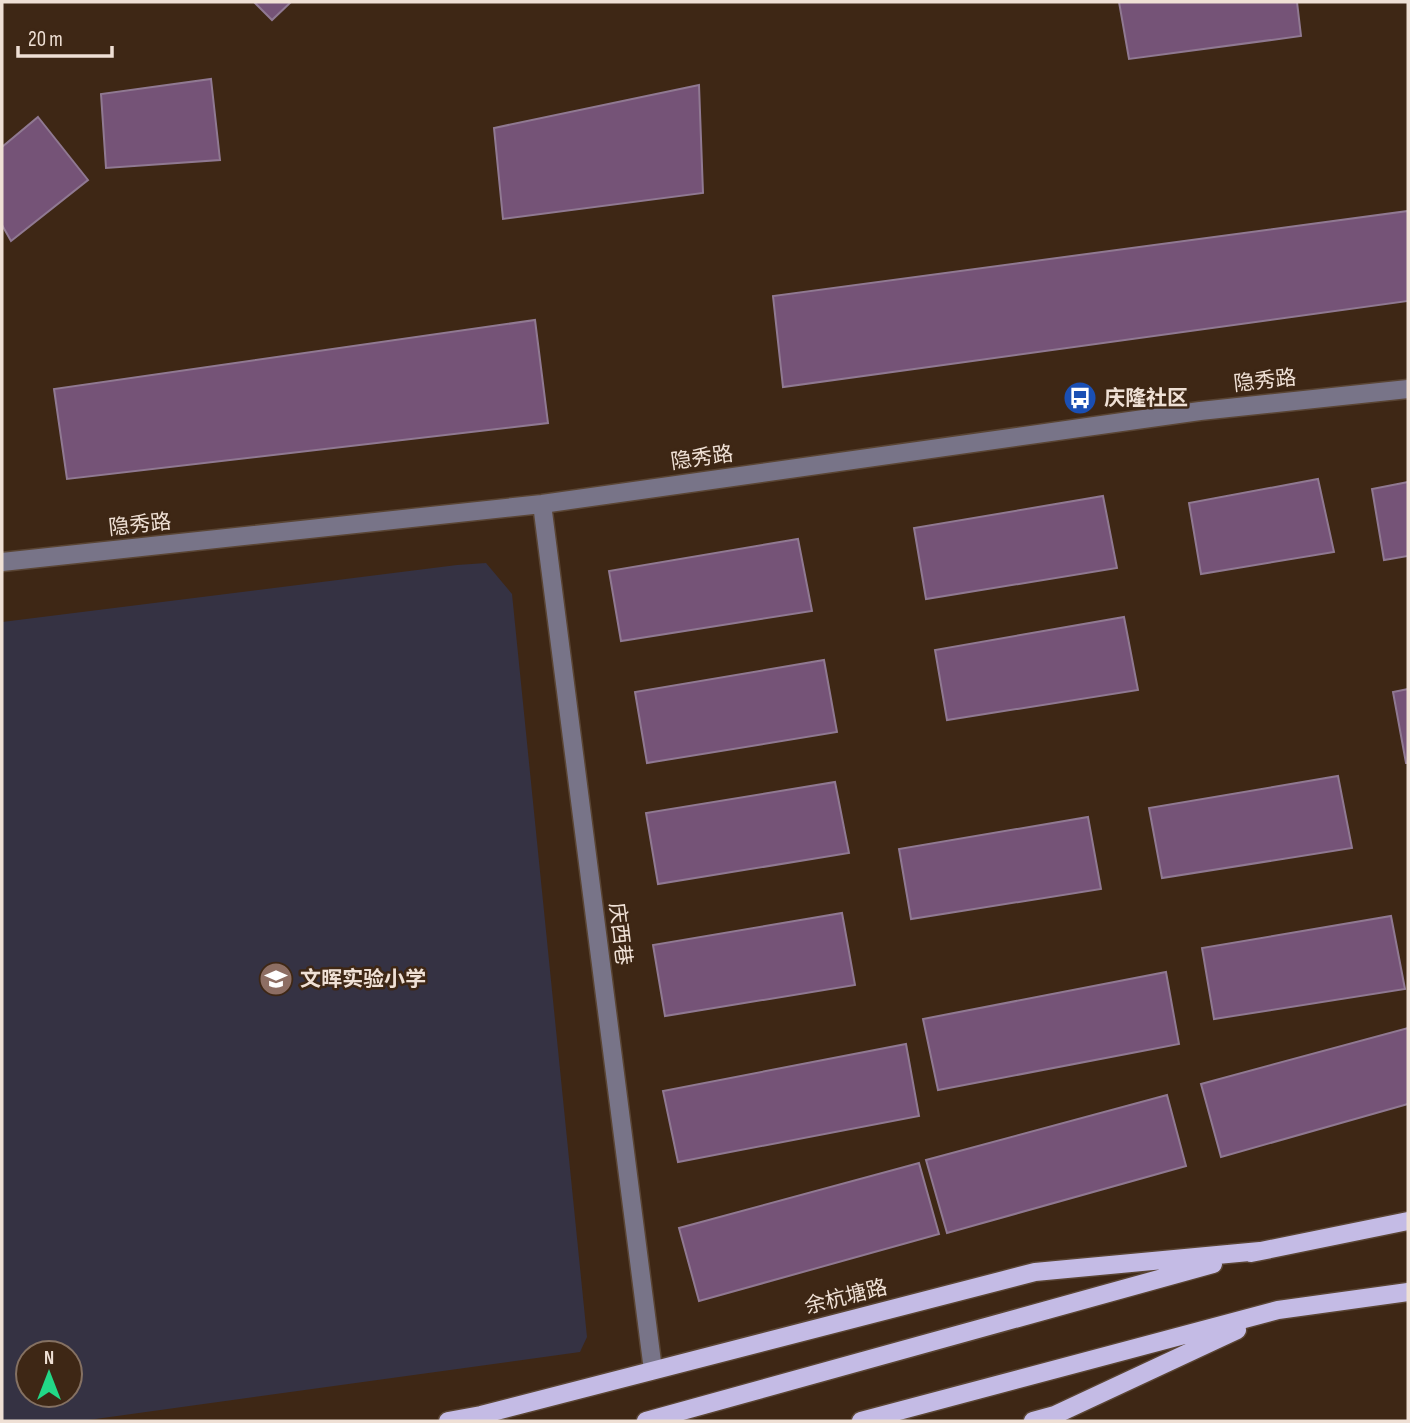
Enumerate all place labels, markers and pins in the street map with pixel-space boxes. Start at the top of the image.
bus stop icon: 庆隆社区 [1061,379,1099,417]
place label: 庆隆社区 [1104,386,1188,411]
school or university icon: 文晖实验小学 [257,960,295,998]
place label: 文晖实验小学 [300,967,426,992]

